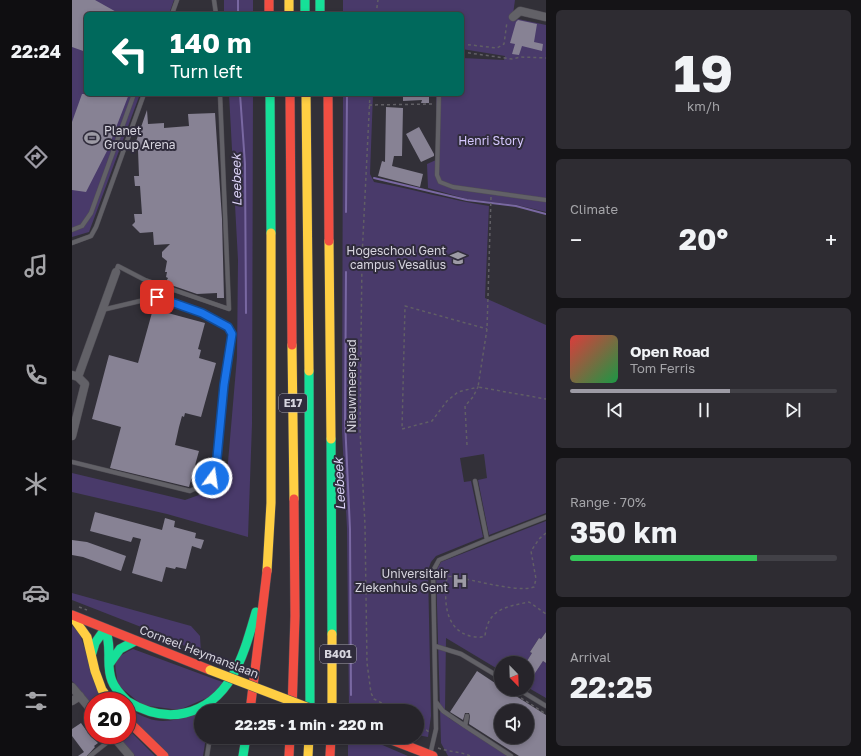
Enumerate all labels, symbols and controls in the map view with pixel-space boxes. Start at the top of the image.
text: 140 m [170,26,252,59]
icon: left [104,28,156,80]
text: 22:24 [11,40,61,62]
text: 19 [674,41,733,103]
text: Turn left [170,60,243,82]
text: km/h [687,98,720,114]
place label: Planet Group Arena [104,123,176,152]
sports icon: Planet Group Arena [83,129,101,147]
park label: Henri Story [458,133,524,148]
icon: directions [22,143,50,171]
water label: Leebeek [228,152,244,207]
text: Climate [570,201,618,217]
text: 20° [679,221,728,257]
text: − [570,226,582,253]
text: + [825,226,837,253]
place label: Hogeschool Gent campus Vesalius [346,243,446,272]
school or university icon: Hogeschool Gent campus Vesalius [449,249,467,267]
icon: music [22,252,50,280]
pin [140,280,174,314]
icon: arrive [146,286,168,308]
street label: Nieuwmeerspad [344,339,359,433]
text: Open Road [630,342,710,360]
text: Tom Ferris [630,360,695,376]
icon: phone [22,361,50,389]
road number: E17 [279,394,307,412]
icon: previous [604,399,626,421]
icon: pause [693,399,715,421]
icon: next [782,399,804,421]
water label: Leebeek [330,456,348,511]
position arrow [191,457,233,499]
icon: climate [22,470,50,498]
text: Range · 70% [570,494,646,510]
text: 350 km [570,514,677,550]
place label: Universitair Ziekenhuis Gent [355,566,448,595]
hospital icon: Universitair Ziekenhuis Gent [451,572,469,590]
icon: car [22,579,50,607]
street label: Corneel Heymanslaan [137,622,261,681]
road number: B401 [320,645,356,663]
text: Arrival [570,649,611,665]
north arrow [494,656,534,696]
map controls [494,656,534,744]
text: 22:25 [570,669,653,705]
icon: filters [22,687,50,715]
speed limit sign: 20 [84,692,136,744]
button: sound [494,704,534,744]
text: 22:25 · 1 min · 220 m [235,715,383,733]

